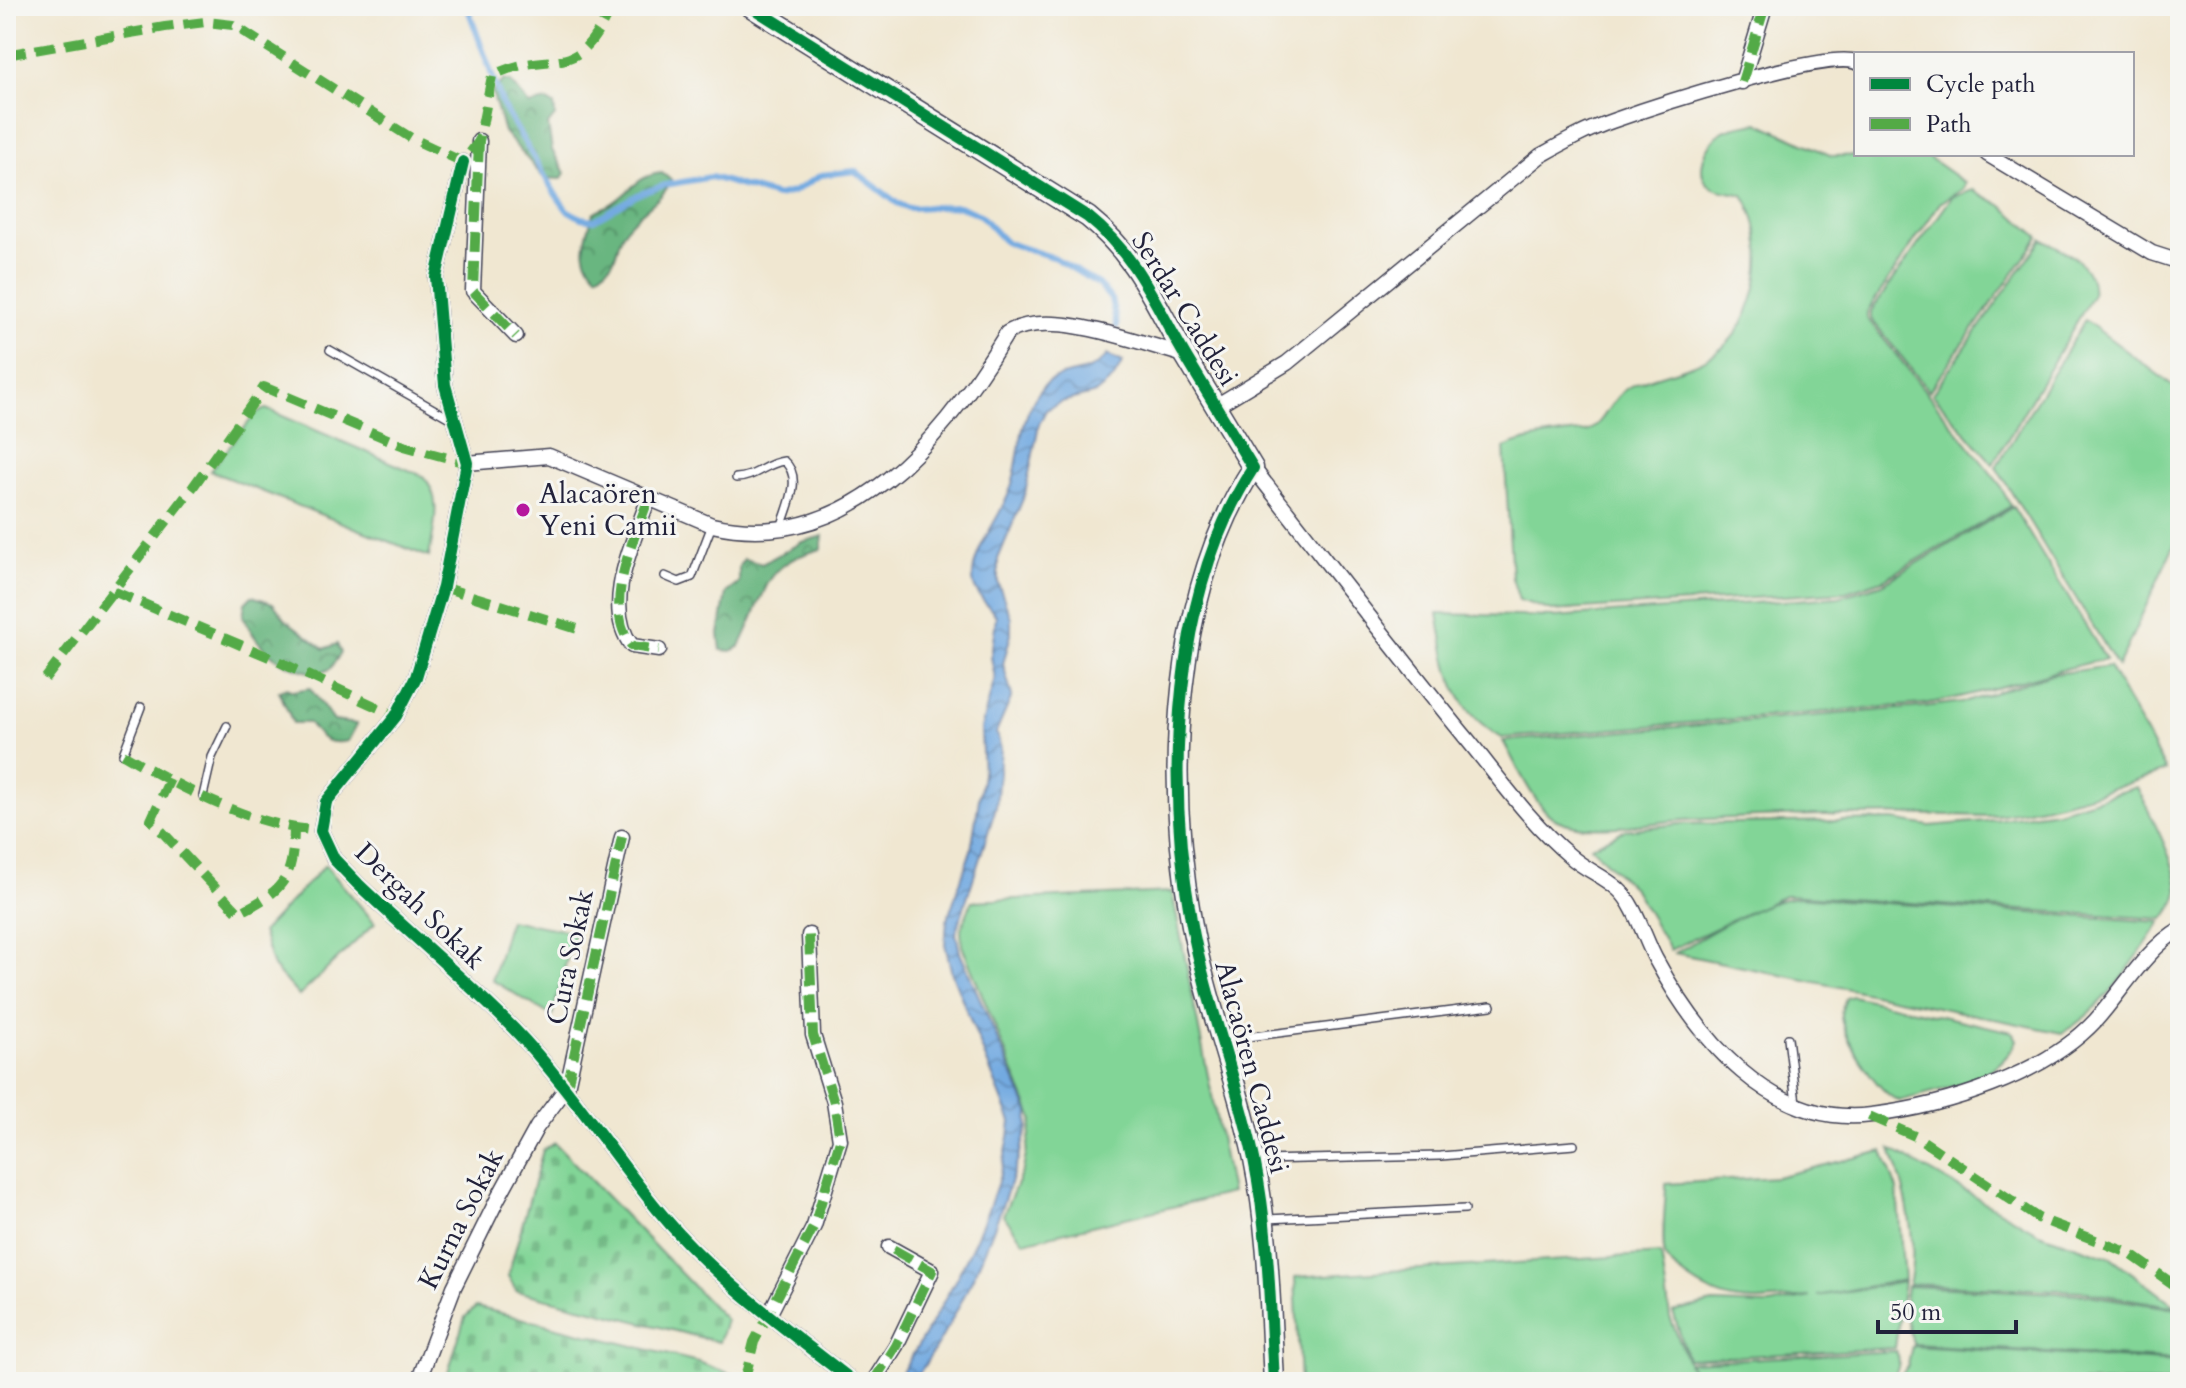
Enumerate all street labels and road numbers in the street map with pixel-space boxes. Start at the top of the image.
street label: Serdar Caddesi [1123,225,1248,393]
street label: Dergah Sokak [347,834,493,978]
street label: Cura Sokak [537,886,603,1028]
street label: Alacaören Caddesi [1205,956,1299,1178]
street label: Kurna Sokak [409,1142,513,1296]

